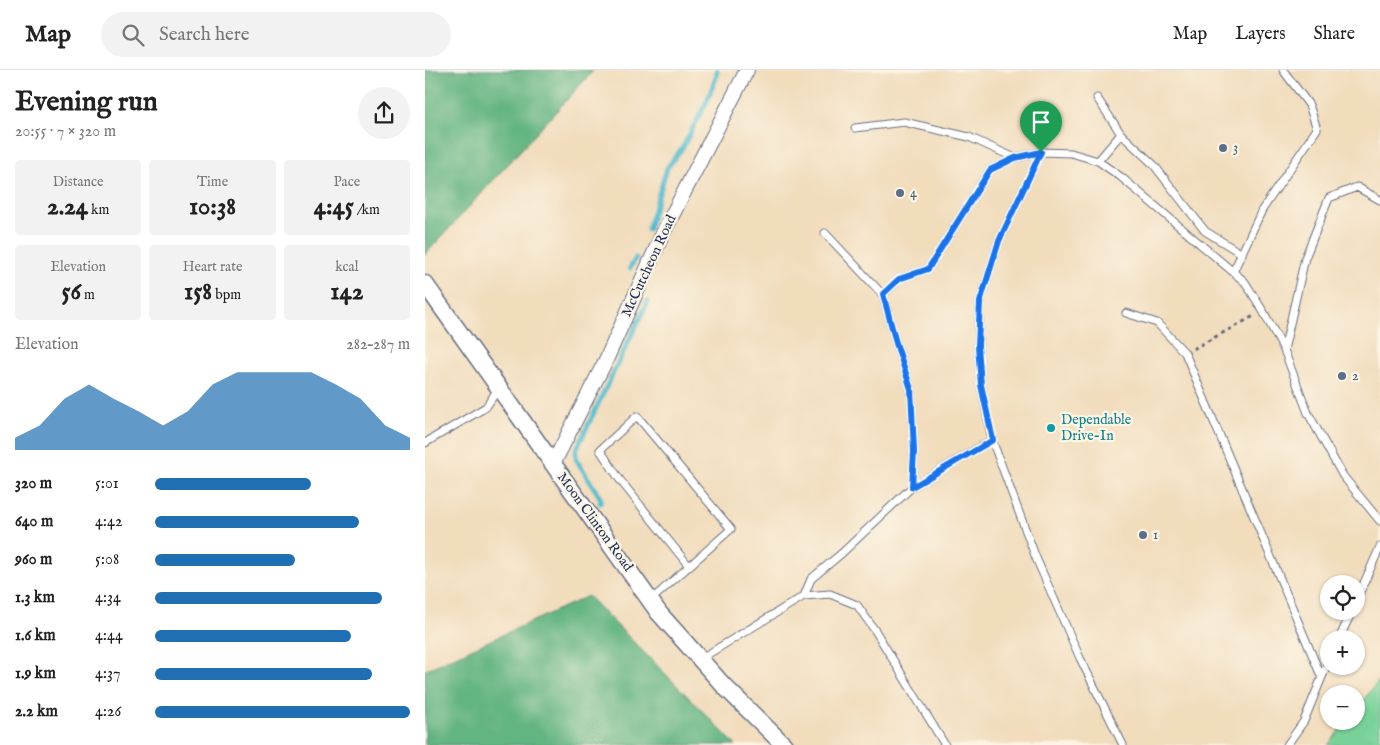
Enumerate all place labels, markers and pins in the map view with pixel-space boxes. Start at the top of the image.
pin [1020,101,1062,152]
place label: 3 [1233,139,1238,157]
marker: 3 [1217,142,1229,154]
place label: 4 [910,184,917,202]
marker: 4 [894,187,906,199]
place label: 2 [1352,367,1359,385]
marker: 2 [1336,370,1348,382]
place label: Dependable Drive-In [1061,411,1132,445]
marker: Dependable Drive-In [1045,422,1057,434]
place label: 1 [1153,526,1158,544]
marker: 1 [1137,529,1149,541]

